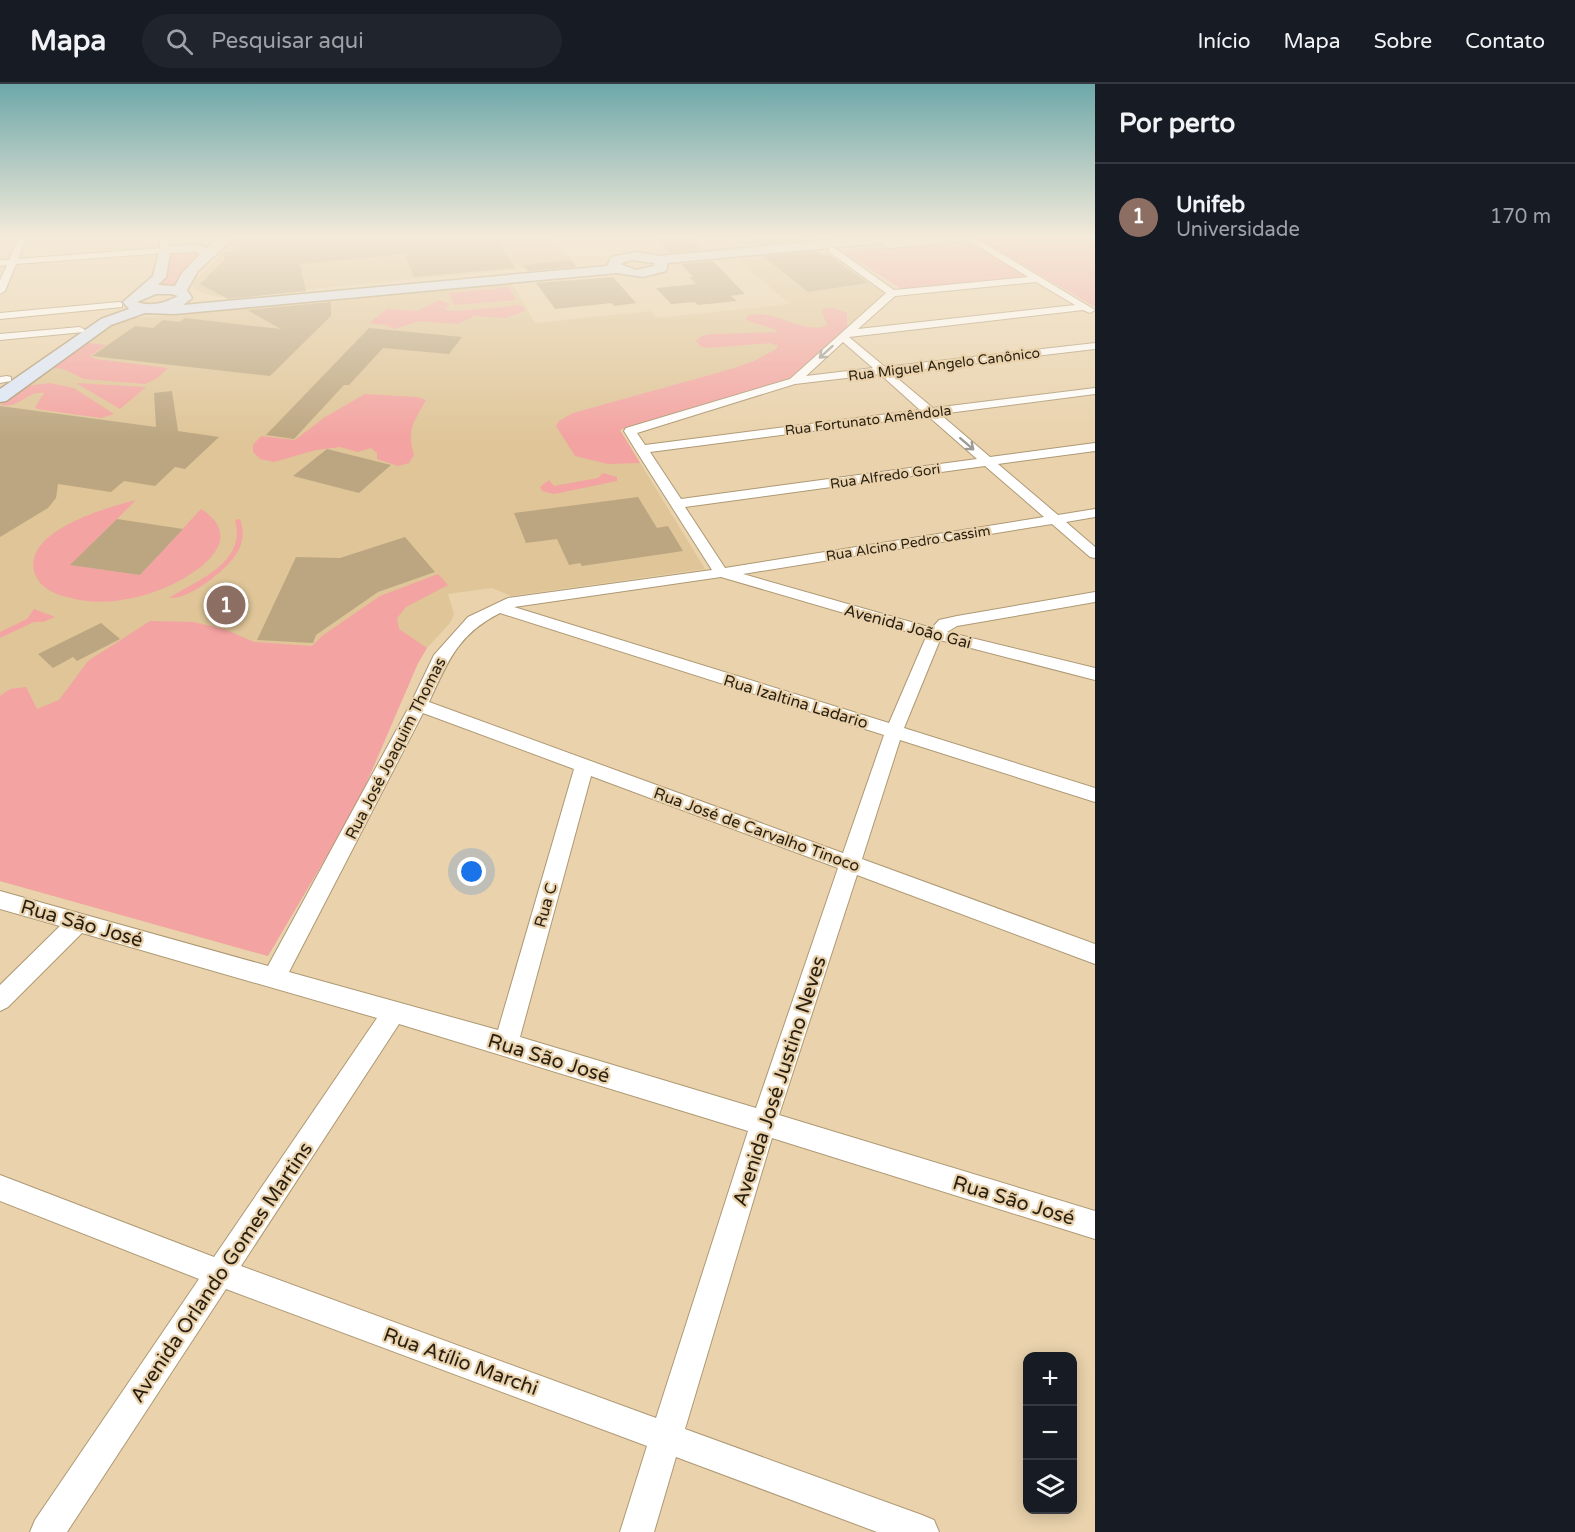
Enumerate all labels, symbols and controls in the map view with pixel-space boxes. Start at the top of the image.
search box [142,14,562,68]
text: Mapa [30,24,106,58]
icon: search [163,25,196,58]
text: Pesquisar aqui [211,28,364,54]
text: Início [1198,29,1250,54]
text: Mapa [1283,29,1341,54]
text: Sobre [1374,29,1432,54]
text: Contato [1465,29,1545,54]
text: Por perto [1119,108,1235,139]
text: Unifeb [1176,192,1245,218]
text: 1 [1132,205,1145,229]
text: 170 m [1490,205,1551,229]
text: Universidade [1176,218,1300,242]
street label: Rua Miguel Angelo Canônico [847,344,1041,385]
one-way arrow [818,345,833,360]
street label: Rua Fortunato Amêndola [784,402,952,439]
one-way arrow [959,437,975,450]
street label: Rua Alfredo Gori [829,460,941,493]
street label: Rua Alcino Pedro Cassim [825,522,991,565]
pin: 1 [206,582,246,628]
street label: Avenida João Gai [842,600,974,654]
street label: Rua José Joaquim Thomas [341,654,451,843]
street label: Rua Izaltina Ladario [721,670,870,733]
street label: Rua José de Carvalho Tinoco [651,783,863,877]
your location [457,857,486,886]
street label: Rua C [530,881,562,930]
street label: Rua São José [18,895,146,953]
street label: Avenida José Justino Neves [728,953,832,1209]
street label: Rua São José [485,1029,613,1089]
street label: Avenida Orlando Gomes Martins [126,1138,318,1407]
street label: Rua São José [950,1171,1078,1231]
street label: Rua Atílio Marchi [380,1323,541,1401]
map controls [1023,1352,1077,1514]
button: + [1023,1352,1077,1406]
button: − [1023,1406,1077,1460]
button: layers [1023,1460,1077,1514]

